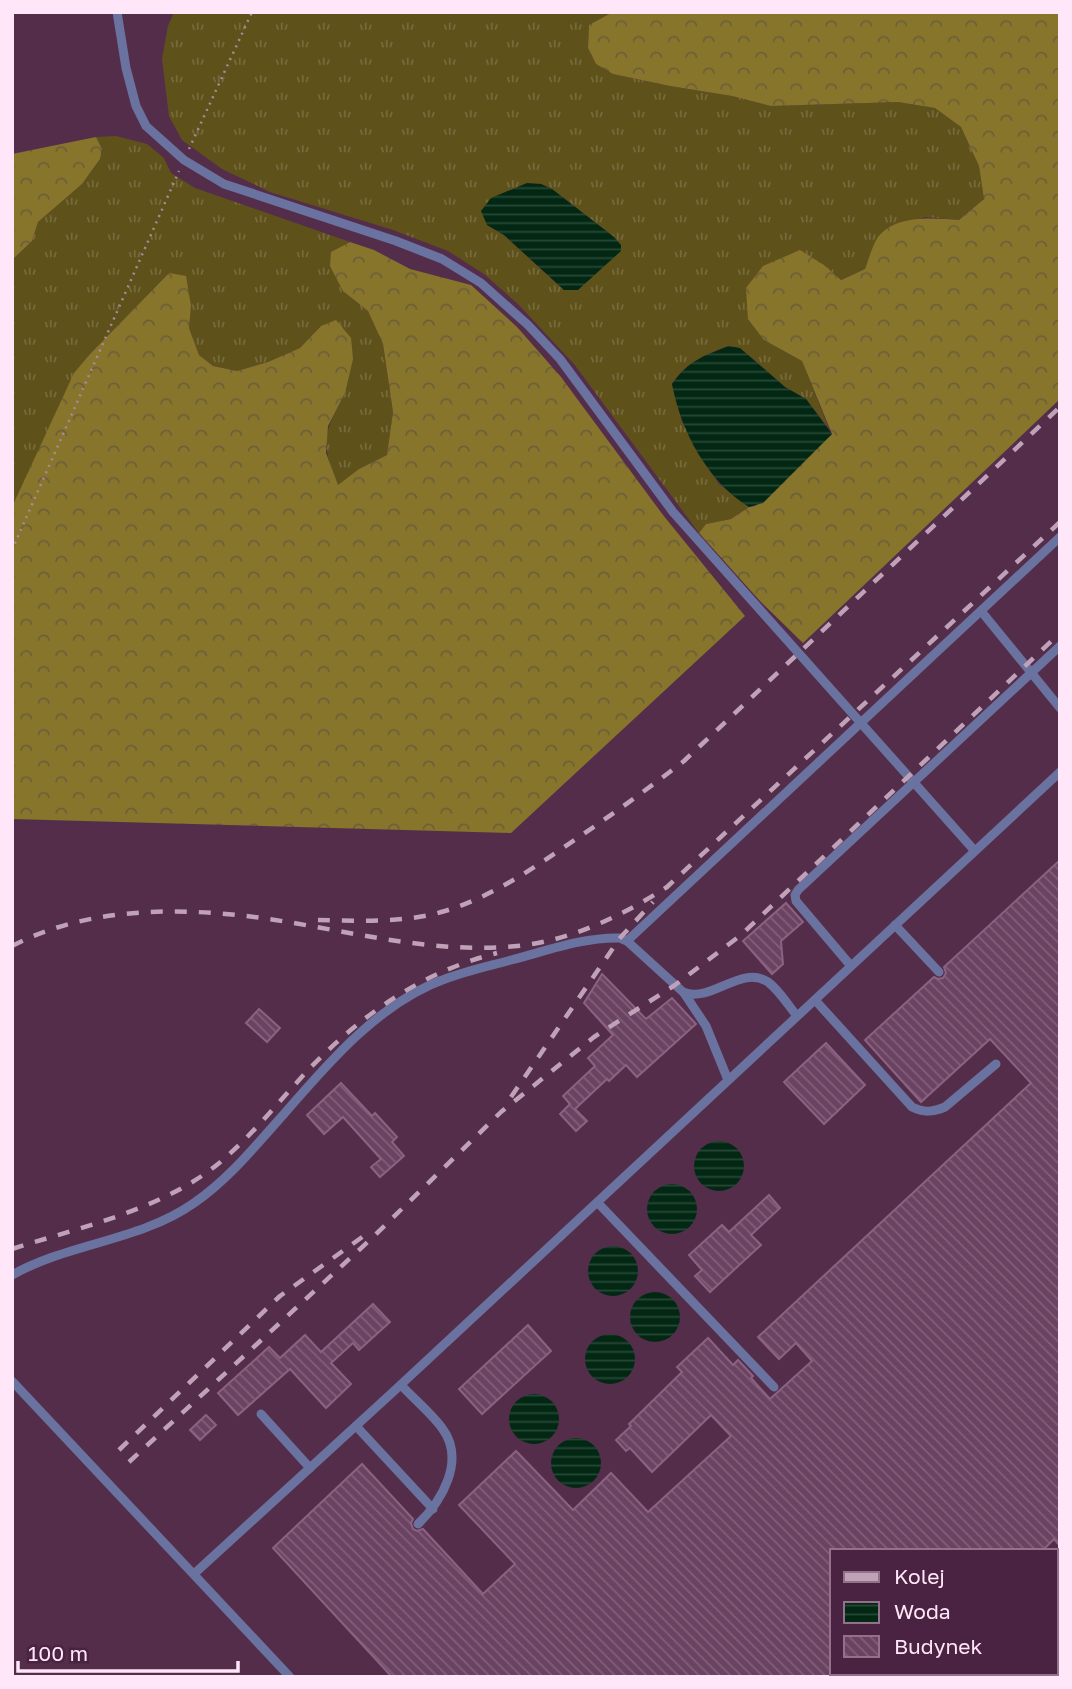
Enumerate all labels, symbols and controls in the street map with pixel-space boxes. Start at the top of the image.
legend [830,1549,1058,1675]
text: Kolej [894,1563,945,1589]
text: Woda [894,1598,951,1624]
scale bar [18,1630,238,1674]
text: Budynek [894,1633,983,1659]
text: 100 m [28,1640,88,1666]

